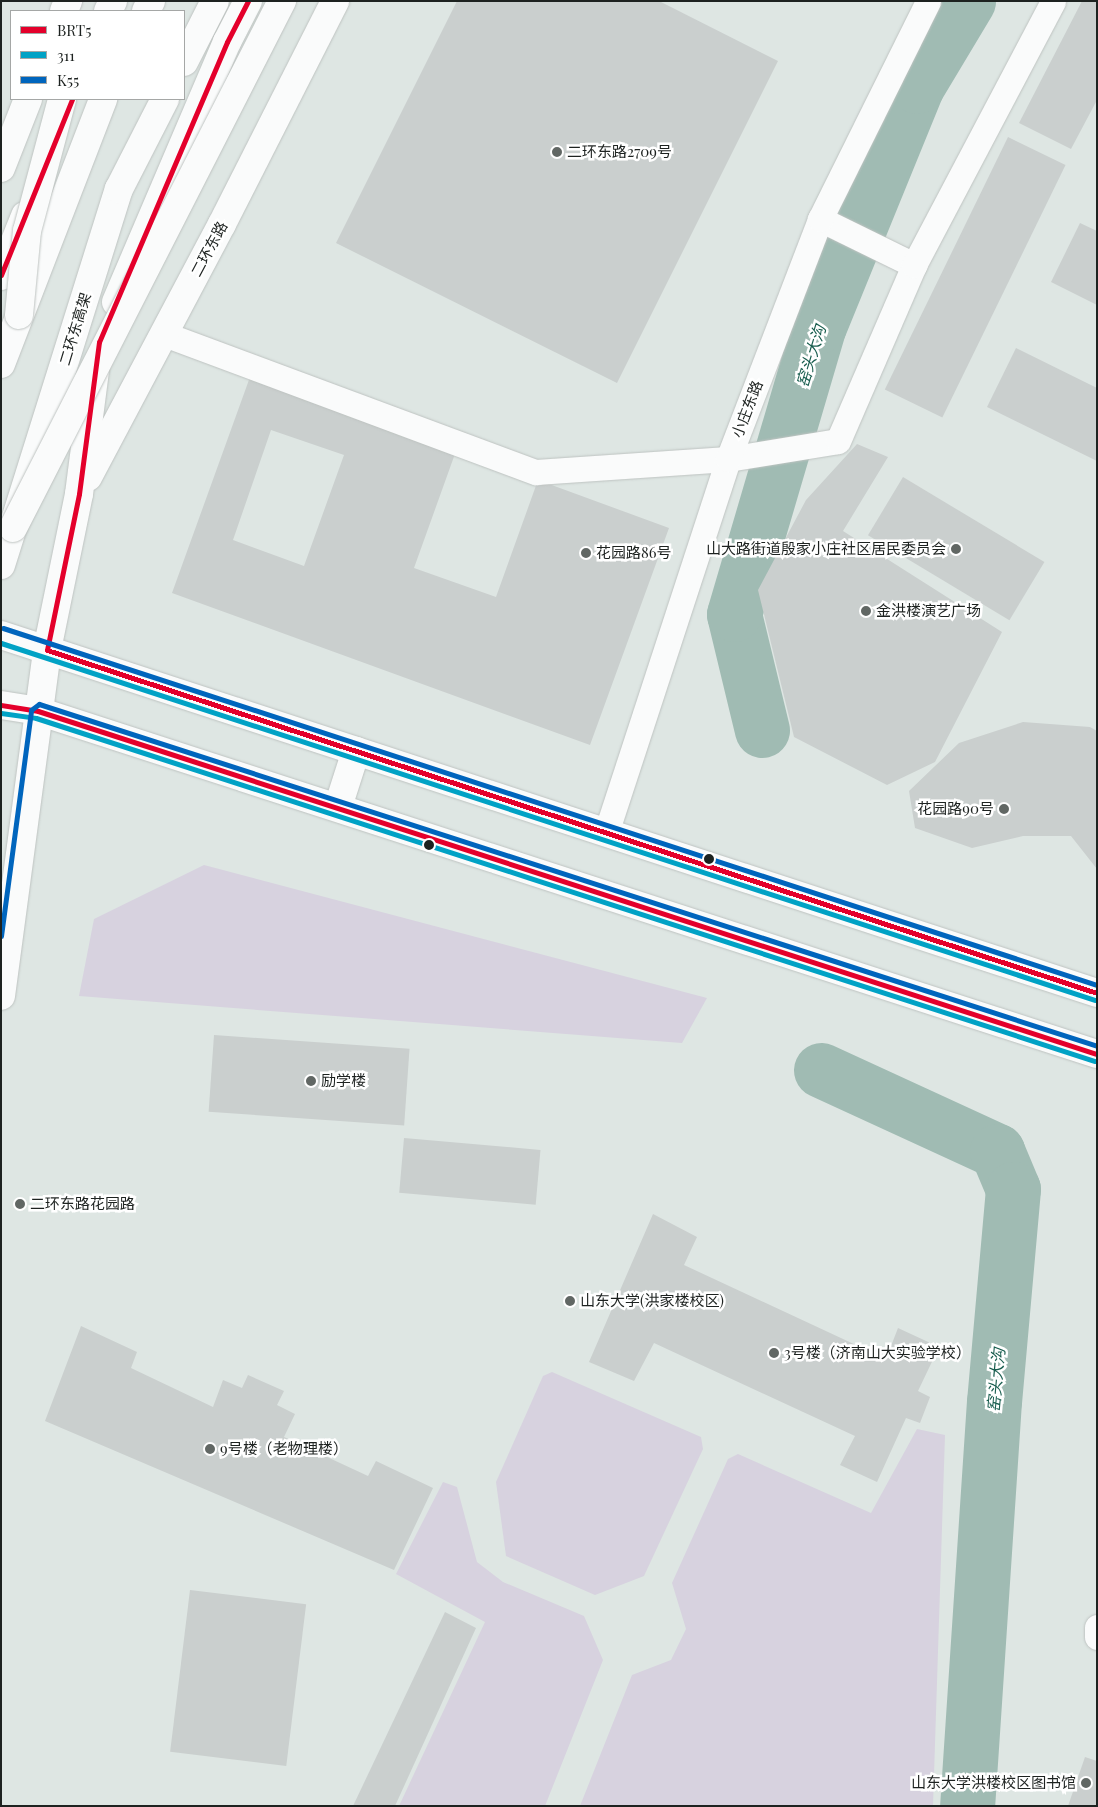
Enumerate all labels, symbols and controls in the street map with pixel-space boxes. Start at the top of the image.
legend [10,10,185,100]
text: BRT5 [57,20,91,40]
text: 311 [57,45,75,65]
text: K55 [57,70,79,90]
place label: 二环东路2709号 [567,143,672,161]
marker: 二环东路2709号 [551,146,563,158]
street label: 二环东路 [187,218,231,280]
street label: 二环东高架 [55,291,95,367]
water label: 窑头大沟 [792,323,830,389]
street label: 小庄东路 [728,378,766,440]
place label: 山大路街道殷家小庄社区居民委员会 [706,540,946,558]
marker: 山大路街道殷家小庄社区居民委员会 [950,543,962,555]
place label: 花园路86号 [596,544,672,562]
marker: 花园路86号 [580,547,592,559]
place label: 金洪楼演艺广场 [876,602,981,620]
marker: 金洪楼演艺广场 [860,605,872,617]
place label: 花园路90号 [917,800,994,818]
marker: 花园路90号 [998,803,1010,815]
unlabelled marker [424,840,434,850]
unlabelled marker [704,854,714,864]
place label: 励学楼 [321,1072,366,1090]
marker: 励学楼 [305,1075,317,1087]
place label: 二环东路花园路 [30,1195,135,1213]
marker: 二环东路花园路 [14,1198,26,1210]
place label: 山东大学(洪家楼校区) [580,1292,724,1310]
marker: 山东大学(洪家楼校区) [564,1295,576,1307]
place label: 3号楼（济南山大实验学校） [784,1344,971,1362]
marker: 3号楼（济南山大实验学校） [768,1347,780,1359]
water label: 窑头大沟 [984,1347,1008,1413]
place label: 9号楼（老物理楼） [220,1440,348,1458]
marker: 9号楼（老物理楼） [204,1443,216,1455]
place label: 山东大学洪楼校区图书馆 [911,1774,1076,1792]
marker: 山东大学洪楼校区图书馆 [1080,1777,1092,1789]

